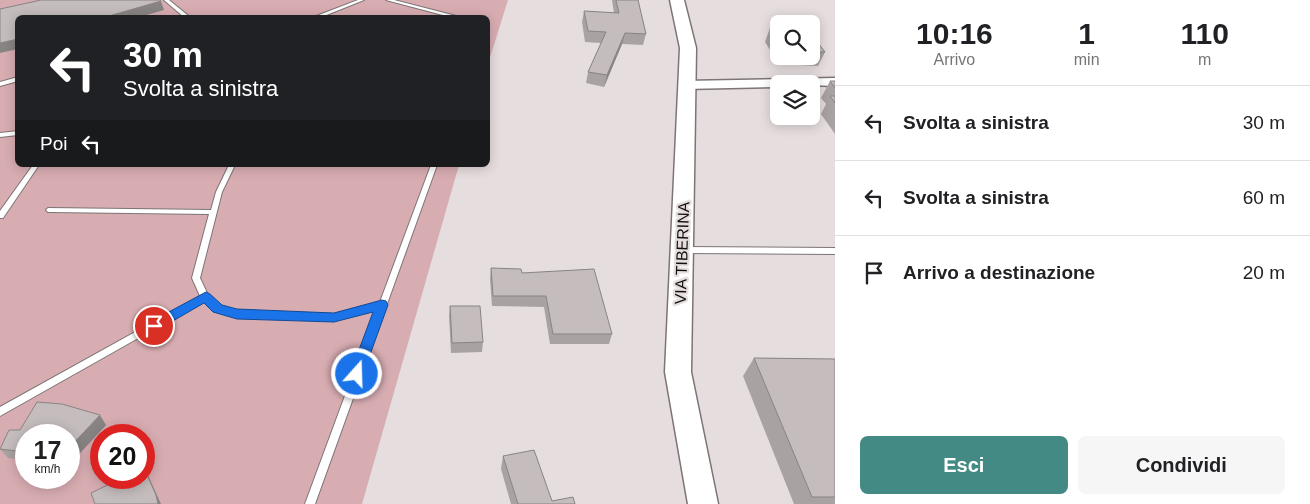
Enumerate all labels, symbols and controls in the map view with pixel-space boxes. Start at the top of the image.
map controls [770,15,820,125]
button: search [770,15,820,65]
text: 10:16 [916,17,993,50]
text: 1 [1078,17,1095,50]
text: 110 [1181,17,1229,50]
icon: left [40,35,105,100]
text: 30 m [123,35,203,74]
text: Arrivo [933,51,975,68]
text: min [1074,51,1100,68]
text: m [1198,51,1211,68]
button: layers [770,75,820,125]
text: Svolta a sinistra [123,76,278,101]
icon: left [860,109,888,137]
text: Svolta a sinistra [903,112,1049,133]
text: 30 m [1243,112,1285,133]
icon: left [77,130,105,158]
text: Poi [40,133,67,154]
icon: left [860,184,888,212]
text: Svolta a sinistra [903,187,1049,208]
text: 60 m [1243,187,1285,208]
street label: VIA TIBERINA [672,201,692,305]
icon: arrive [860,259,888,287]
text: Arrivo a destinazione [903,262,1095,283]
text: 20 m [1243,262,1285,283]
pin [133,305,175,347]
icon: arrive [140,312,168,340]
position arrow [330,347,382,399]
speed limit sign: 20 [90,424,155,489]
text: 17 [34,436,61,464]
button: Esci [860,436,1068,494]
button: Condividi [1078,436,1285,494]
text: km/h [34,462,61,476]

